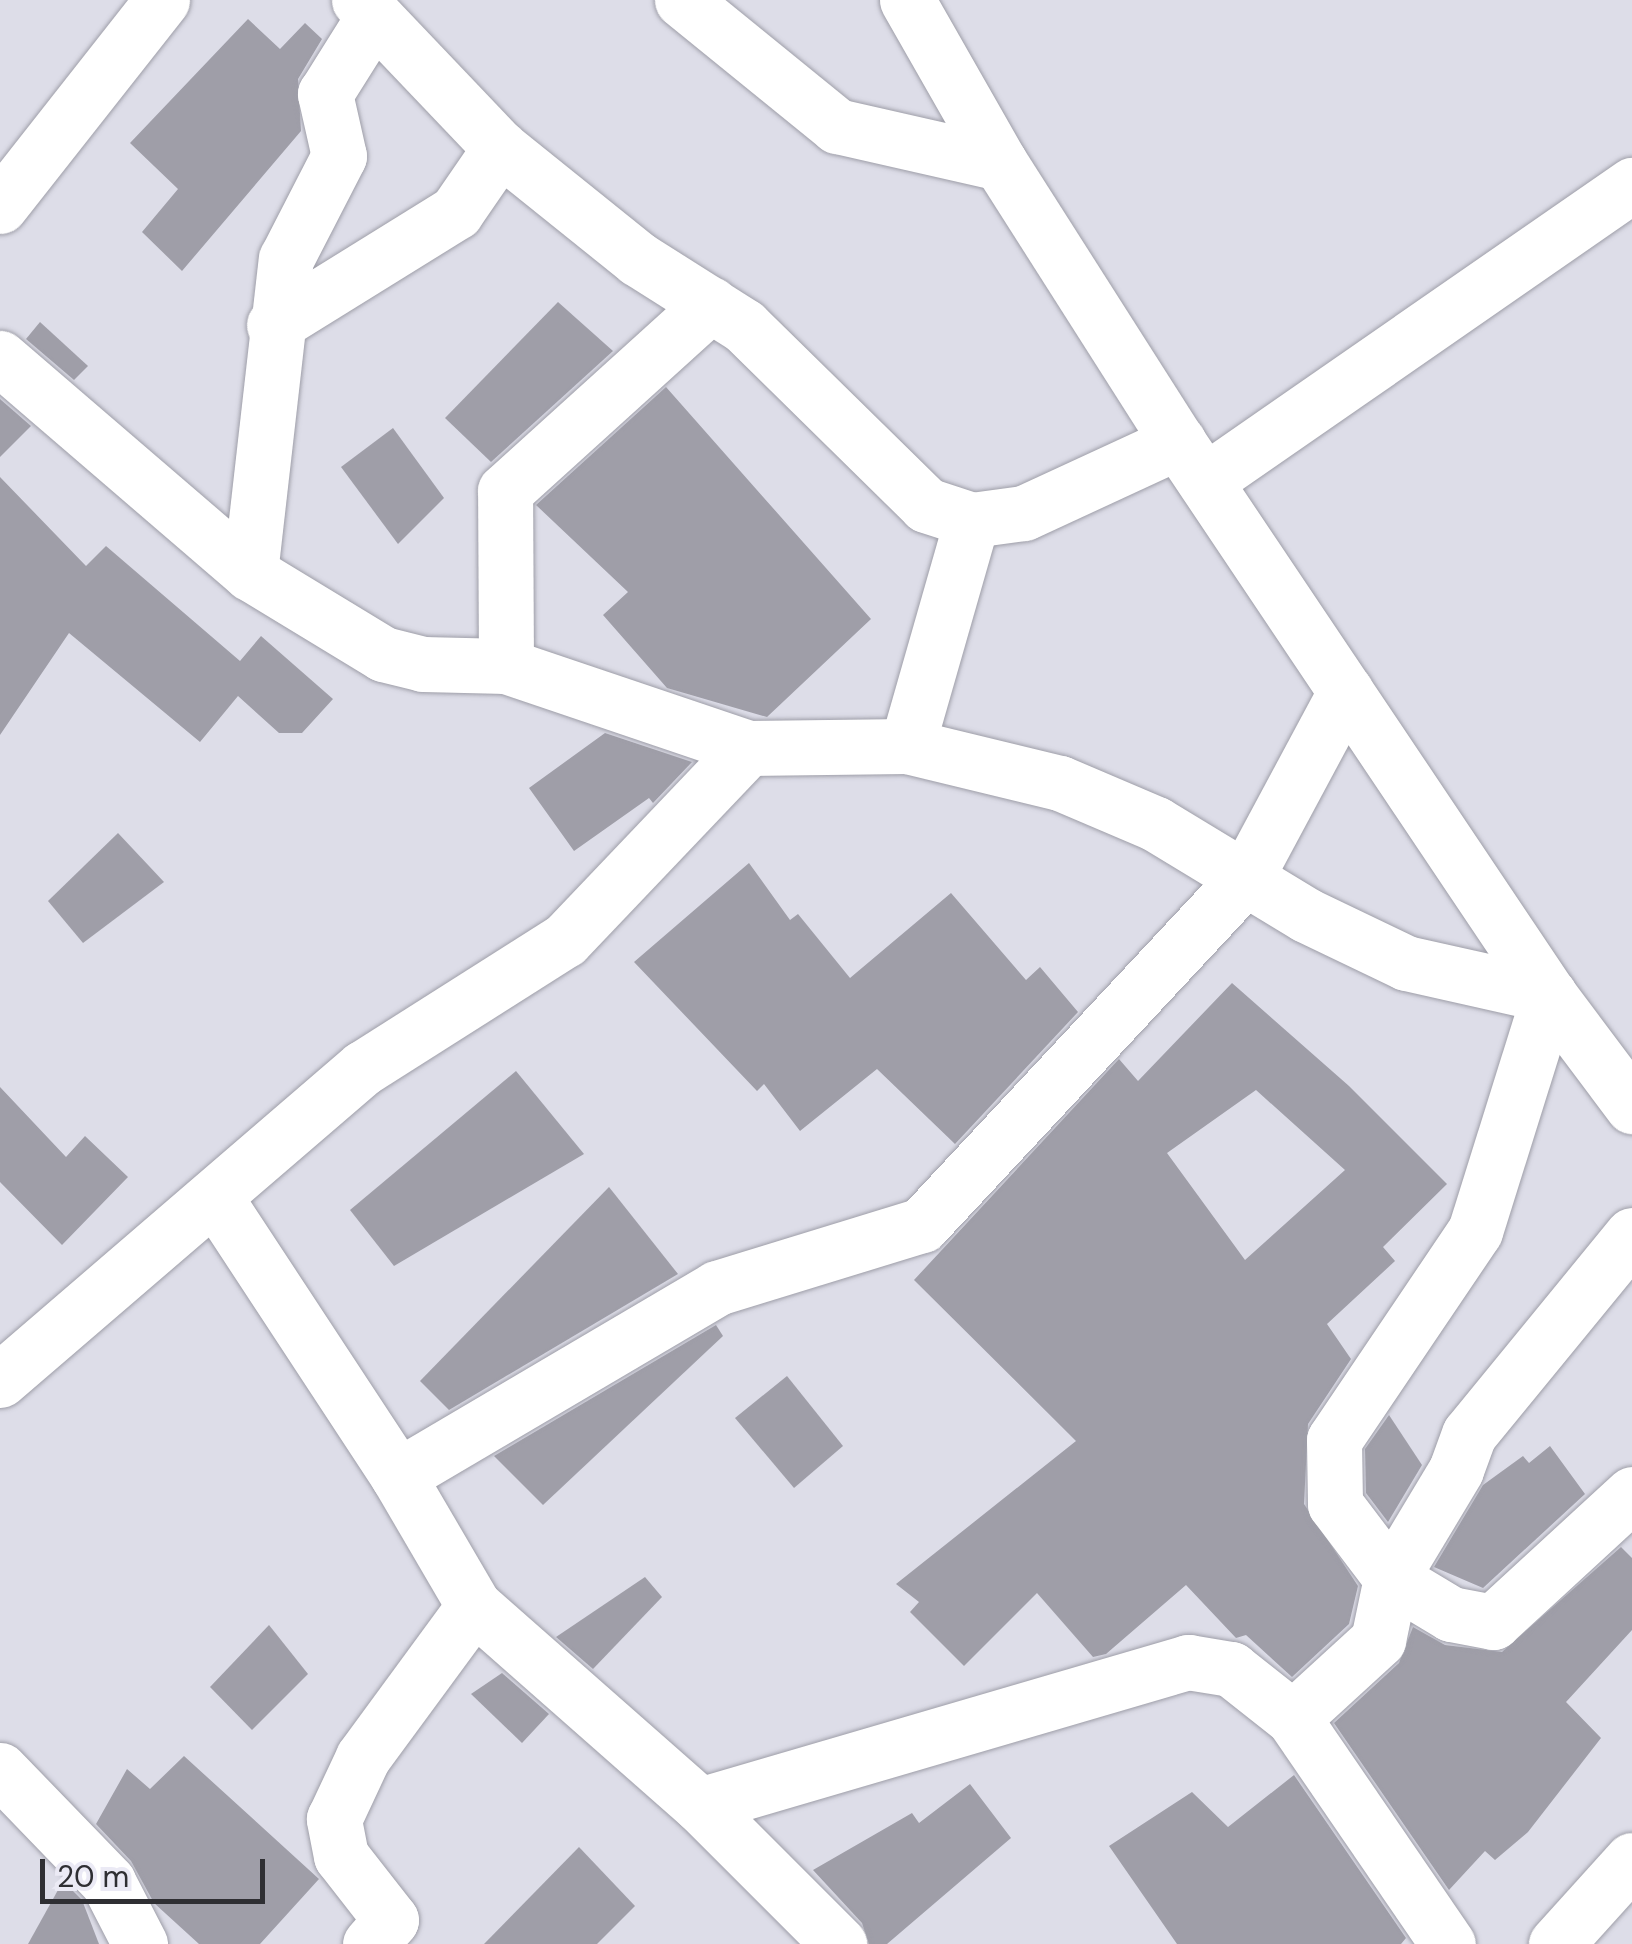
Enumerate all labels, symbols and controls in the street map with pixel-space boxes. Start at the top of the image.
scale bar [45,1839,270,1901]
text: 20 m [57,1857,129,1896]

